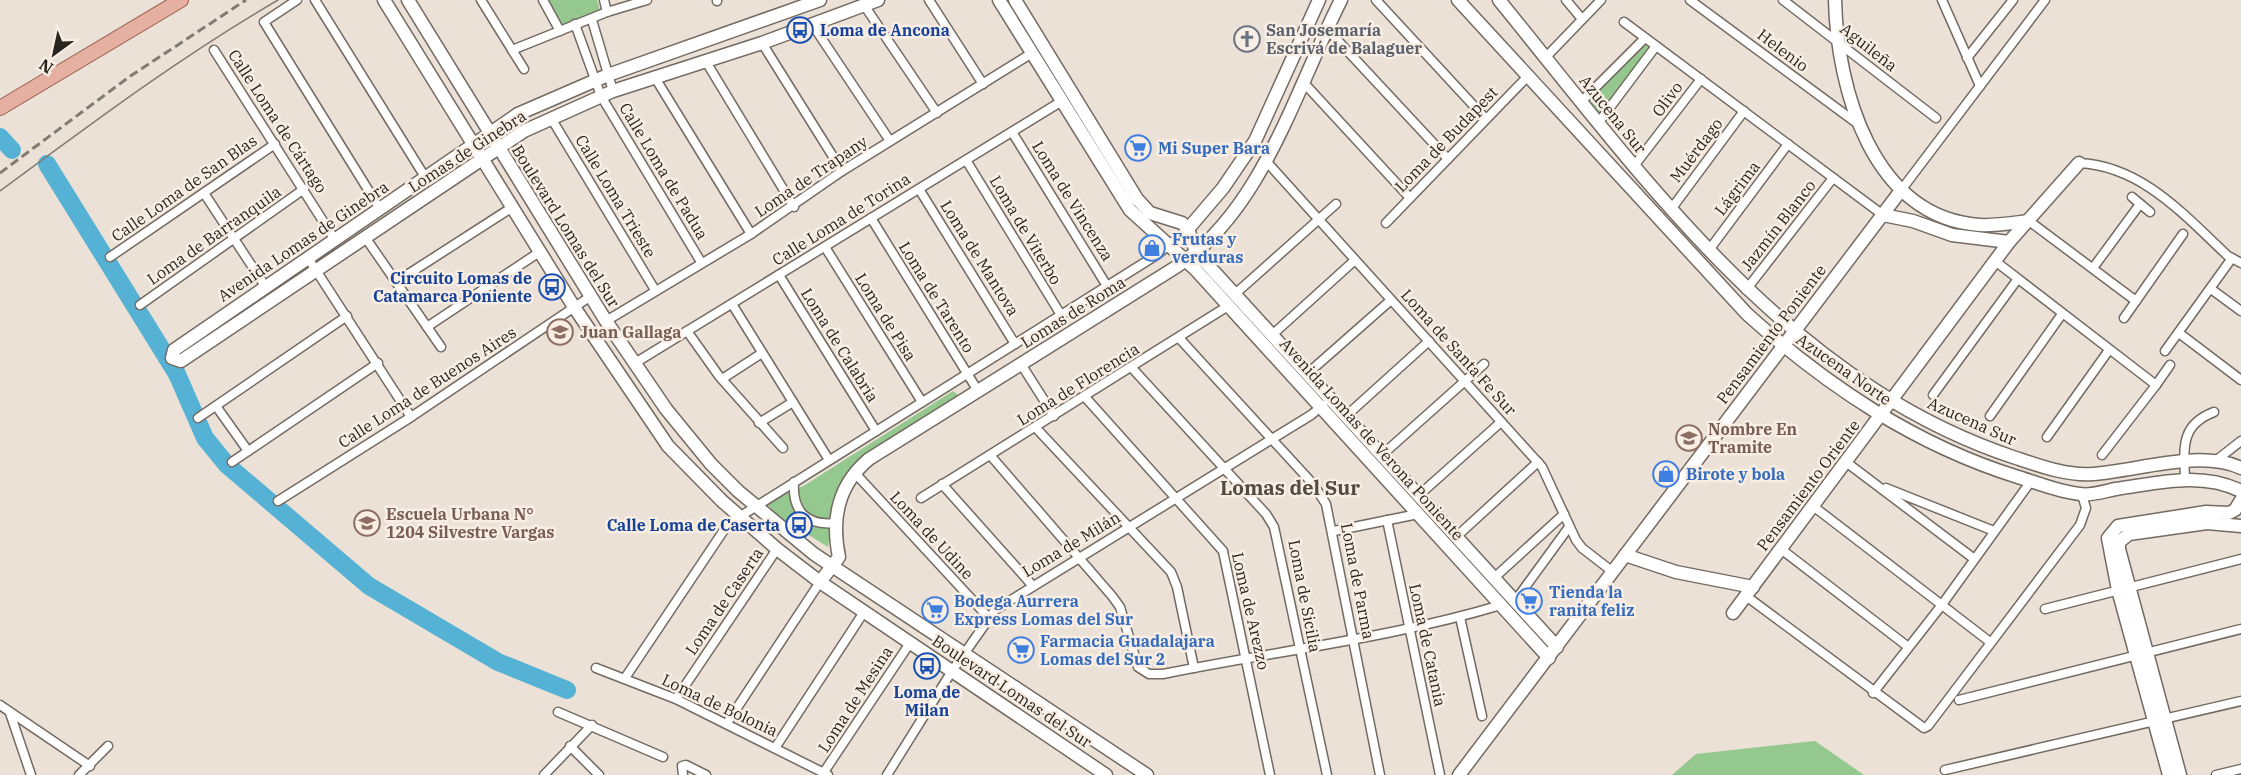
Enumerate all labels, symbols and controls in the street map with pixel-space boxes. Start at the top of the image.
bus stop icon: Loma de Ancona [785,15,815,45]
street label: Aguileña [1836,19,1902,76]
place label: Loma de Ancona [820,20,950,40]
place label: San Josemaría Escrivá de Balaguer [1266,20,1422,58]
north arrow [24,24,84,84]
church icon: San Josemaría Escrivá de Balaguer [1232,24,1262,54]
street label: Helenio [1753,24,1813,76]
street label: Calle Loma de Cártago [224,45,332,197]
text: N [35,55,57,78]
street label: Azucena Sur [1575,71,1651,157]
street label: Olivo [1647,78,1687,120]
street label: Loma de Budapest [1391,82,1502,196]
street label: Calle Loma de Padua [615,99,713,243]
street label: Lomas de Ginebra [404,105,530,197]
street label: Muérdago [1665,114,1727,186]
street label: Calle Loma de San Blas [107,130,261,246]
street label: Calle Loma Trieste [571,131,661,261]
street label: Loma de Trapany [751,131,871,221]
supermarket icon: Mi Super Bara [1123,133,1153,163]
street label: Loma de Vincenza [1028,137,1118,265]
place label: Mi Super Bara [1158,138,1270,158]
street label: Boulevard Lomas del Sur [508,141,624,311]
street label: Lágrima [1710,157,1764,219]
street label: Calle Loma de Torina [768,168,914,270]
street label: Loma de Viterbo [986,172,1066,288]
street label: Avenida Lomas de Ginebra [214,176,392,306]
street label: Jazmín Blanco [1736,176,1820,274]
street label: Loma de Barranquila [143,181,285,289]
street label: Loma de Mantova [936,196,1024,320]
place label: Frutas y verduras [1172,229,1243,267]
shop icon: Frutas y verduras [1137,233,1167,263]
street label: Loma de Tarento [895,238,979,356]
street label: Pensamiento Poniente [1712,260,1830,408]
place label: Circuito Lomas de Catamarca Poniente [373,268,532,306]
street label: Loma de Pisa [851,269,921,365]
bus stop icon: Circuito Lomas de Catamarca Poniente [537,272,567,302]
street label: Lomas de Roma [1017,272,1129,352]
street label: Loma de Calabria [797,284,883,406]
street label: Loma de Santa Fe Sur [1397,285,1521,419]
school or university icon: Juan Gallaga [545,317,575,347]
street label: Calle Loma de Buenos Aires [334,322,520,452]
place label: Juan Gallaga [580,322,681,342]
street label: Azucena Norte [1793,329,1895,409]
street label: Avenida Lomas de Verona Poniente [1276,334,1468,544]
street label: Loma de Florencia [1013,338,1143,430]
street label: Azucena Sur [1925,393,2019,449]
street label: Pensamiento Oriente [1752,415,1864,555]
place label: Nombre En Tramite [1708,419,1797,457]
school or university icon: Nombre En Tramite [1674,423,1704,453]
shop icon: Birote y bola [1651,459,1681,489]
place label: Birote y bola [1686,464,1785,484]
district label: Lomas del Sur [1220,474,1360,501]
street label: Loma de Udine [886,487,978,583]
place label: Escuela Urbana N° 1204 Silvestre Vargas [386,504,555,542]
street label: Loma de Milán [1018,507,1124,581]
school or university icon: Escuela Urbana N° 1204 Silvestre Vargas [352,508,382,538]
bus stop icon: Calle Loma de Caserta [784,510,814,540]
place label: Calle Loma de Caserta [607,515,780,535]
street label: Loma de Parma [1337,521,1379,641]
street label: Loma de Sicilia [1284,538,1326,654]
street label: Loma de Caserta [681,543,767,658]
street label: Loma de Arezzo [1228,550,1274,672]
street label: Loma de Catania [1405,582,1451,709]
place label: Tienda la ranita feliz [1549,582,1634,620]
supermarket icon: Tienda la ranita feliz [1514,586,1544,616]
place label: Bodega Aurrera Express Lomas del Sur [954,591,1133,629]
supermarket icon: Bodega Aurrera Express Lomas del Sur [920,595,950,625]
street label: Boulevard Lomas del Sur [929,630,1095,752]
place label: Farmacia Guadalajara Lomas del Sur 2 [1040,631,1215,669]
supermarket icon: Farmacia Guadalajara Lomas del Sur 2 [1006,635,1036,665]
street label: Loma de Mesina [813,642,897,756]
bus stop icon: Loma de Milan [912,651,942,681]
street label: Loma de Bolonia [659,669,781,741]
place label: Loma de Milan [894,682,960,720]

